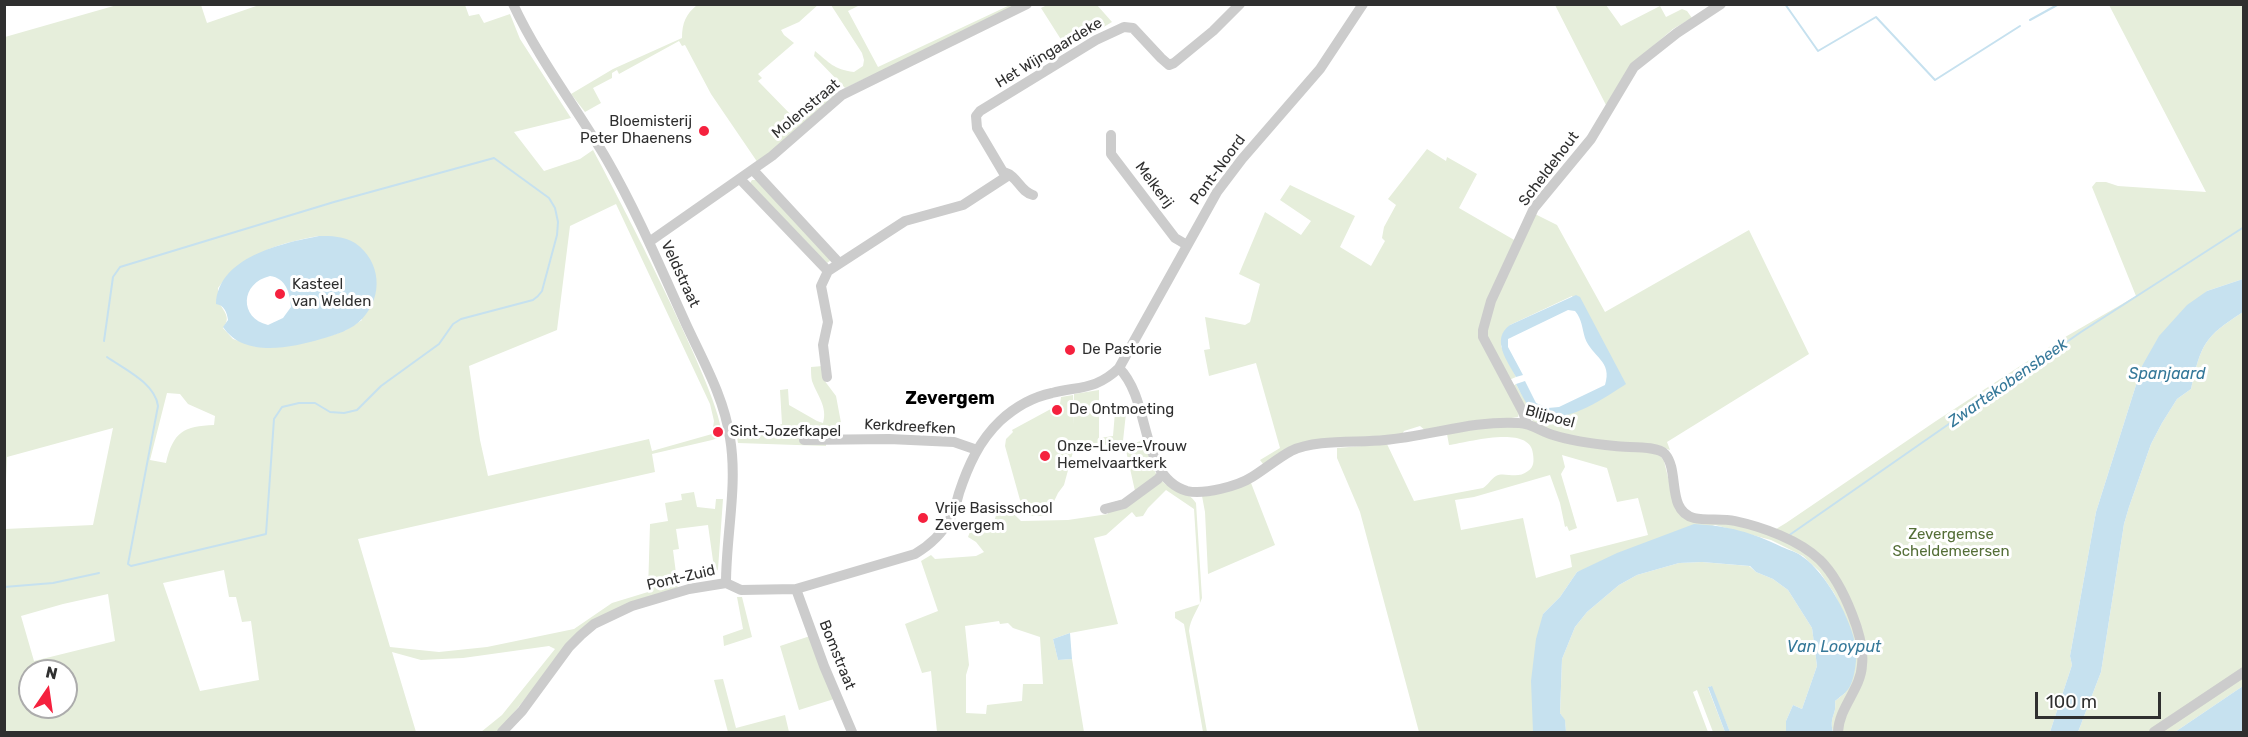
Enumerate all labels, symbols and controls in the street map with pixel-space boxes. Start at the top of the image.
street label: Het Wijngaardeke [992,14,1106,92]
street label: Molenstraat [768,75,844,143]
place label: Bloemisterij Peter Dhaenens [580,113,692,148]
marker: Bloemisterij Peter Dhaenens [697,124,711,138]
street label: Scheldehout [1515,128,1583,210]
street label: Pont-Noord [1187,131,1249,209]
street label: Melkerij [1131,158,1177,212]
street label: Veldstraat [657,238,703,310]
place label: Kasteel van Welden [292,276,371,311]
marker: Kasteel van Welden [273,287,287,301]
water label: Zwartekobensbeek [1944,335,2072,431]
place label: De Pastorie [1082,341,1162,359]
marker: De Pastorie [1063,343,1077,357]
water label: Spanjaard [2129,364,2205,384]
district label: Zevergem [905,388,995,410]
place label: De Ontmoeting [1069,401,1174,419]
street label: Blijpoel [1523,402,1577,432]
marker: De Ontmoeting [1050,403,1064,417]
street label: Kerkdreefken [864,416,956,438]
place label: Sint-Jozefkapel [730,423,841,441]
marker: Sint-Jozefkapel [711,425,725,439]
place label: Onze-Lieve-Vrouw Hemelvaartkerk [1057,438,1187,473]
marker: Onze-Lieve-Vrouw Hemelvaartkerk [1038,449,1052,463]
place label: Vrije Basisschool Zevergem [935,500,1053,535]
marker: Vrije Basisschool Zevergem [916,511,930,525]
park label: Zevergemse Scheldemeersen [1892,526,2010,561]
street label: Pont-Zuid [645,561,717,595]
street label: Bomstraat [815,618,859,692]
water label: Van Looyput [1787,637,1881,657]
north arrow [18,659,78,719]
text: N [44,662,59,683]
scale bar [2038,680,2164,718]
text: 100 m [2046,691,2097,713]

